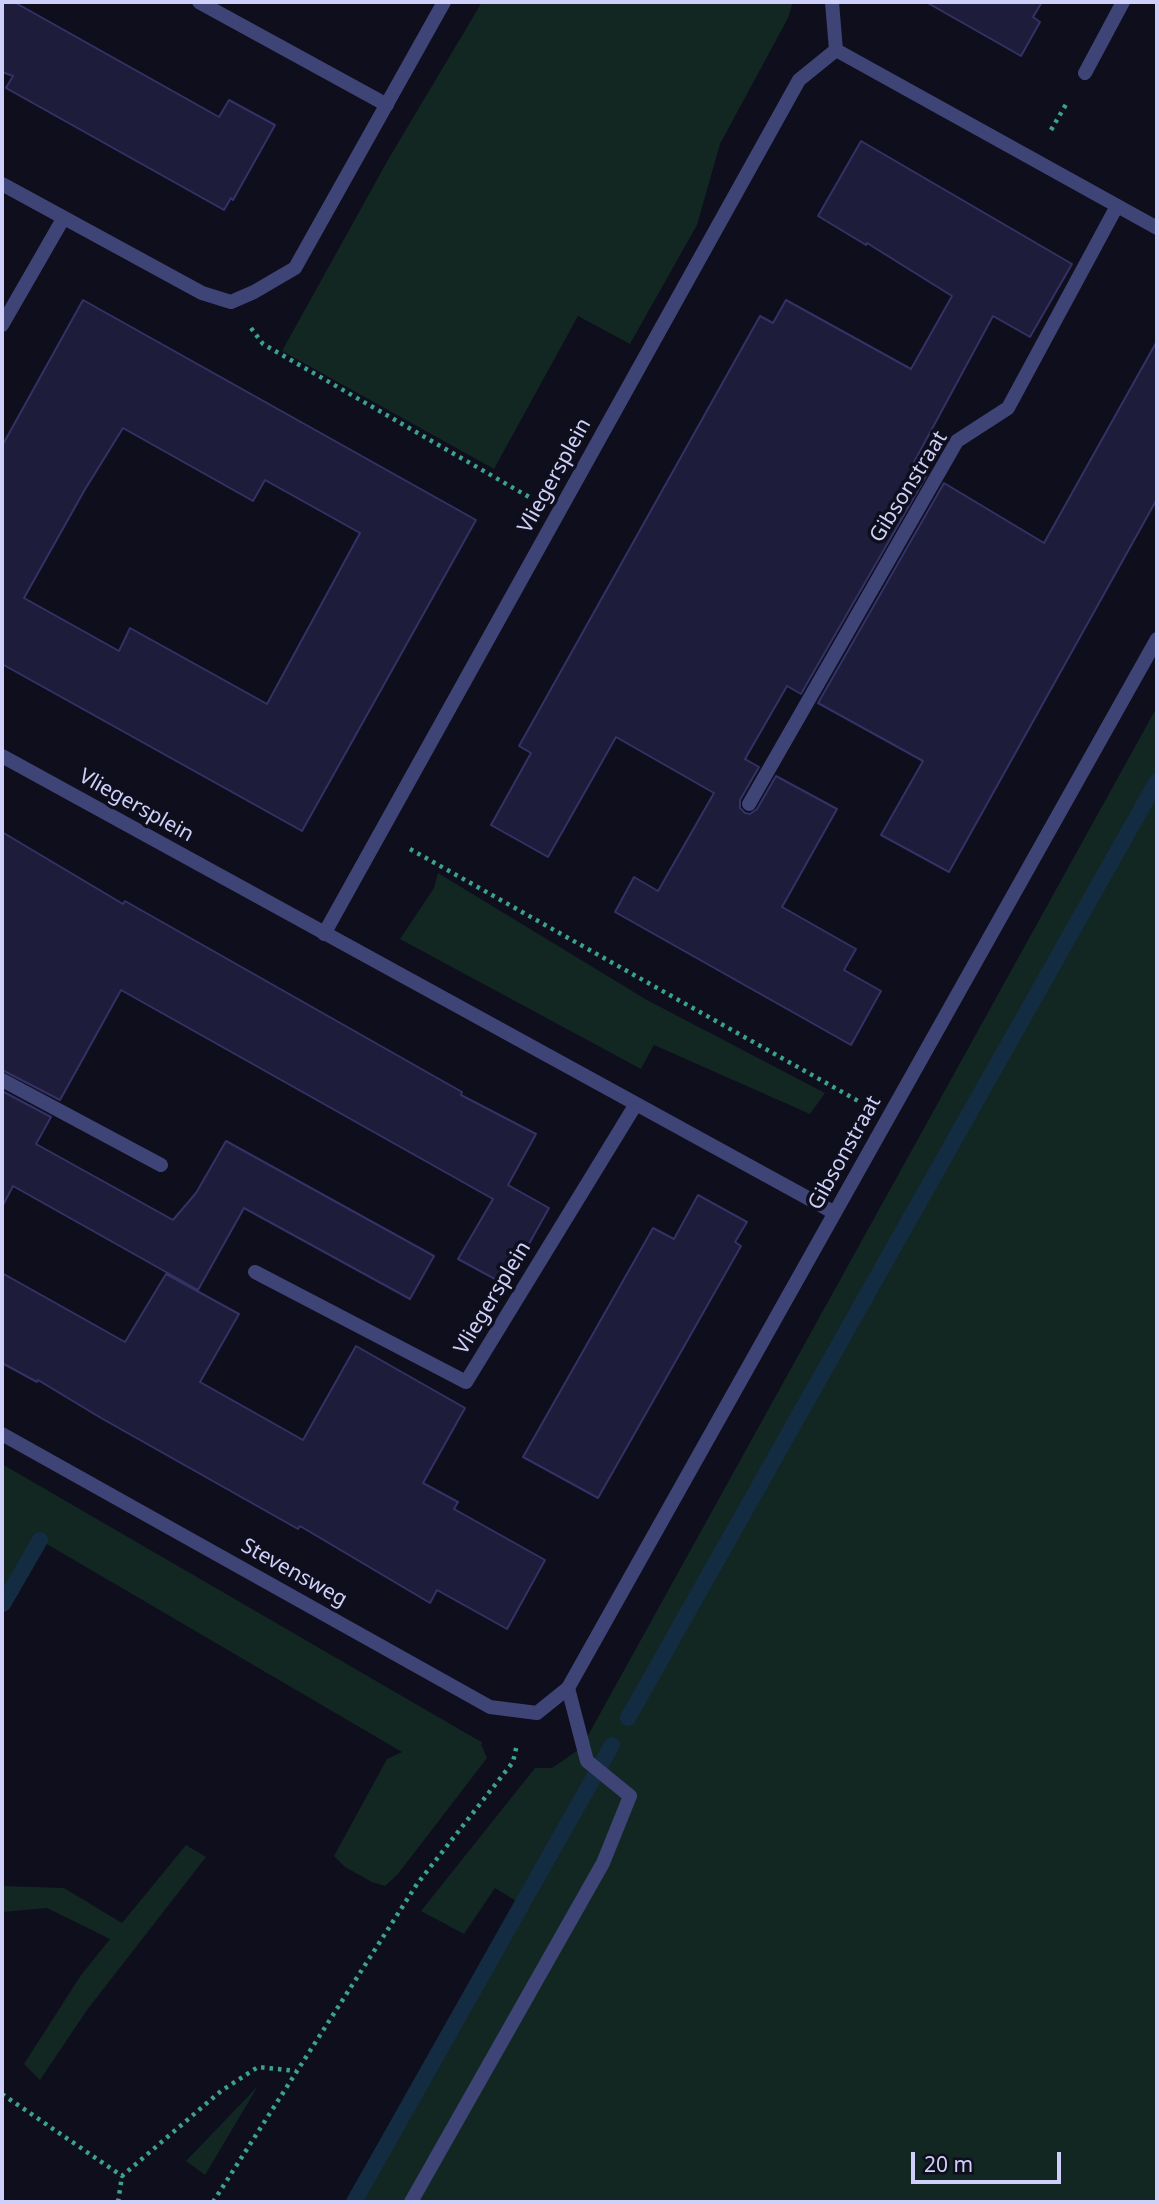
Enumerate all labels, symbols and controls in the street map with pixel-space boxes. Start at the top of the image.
street label: Vliegersplein [513,414,597,538]
street label: Gibsonstraat [865,427,953,547]
street label: Vliegersplein [74,764,198,848]
street label: Gibsonstraat [803,1092,887,1214]
street label: Vliegersplein [449,1237,537,1359]
street label: Stevensweg [237,1534,351,1612]
scale bar [914,2138,1064,2182]
text: 20 m [924,2150,973,2178]

